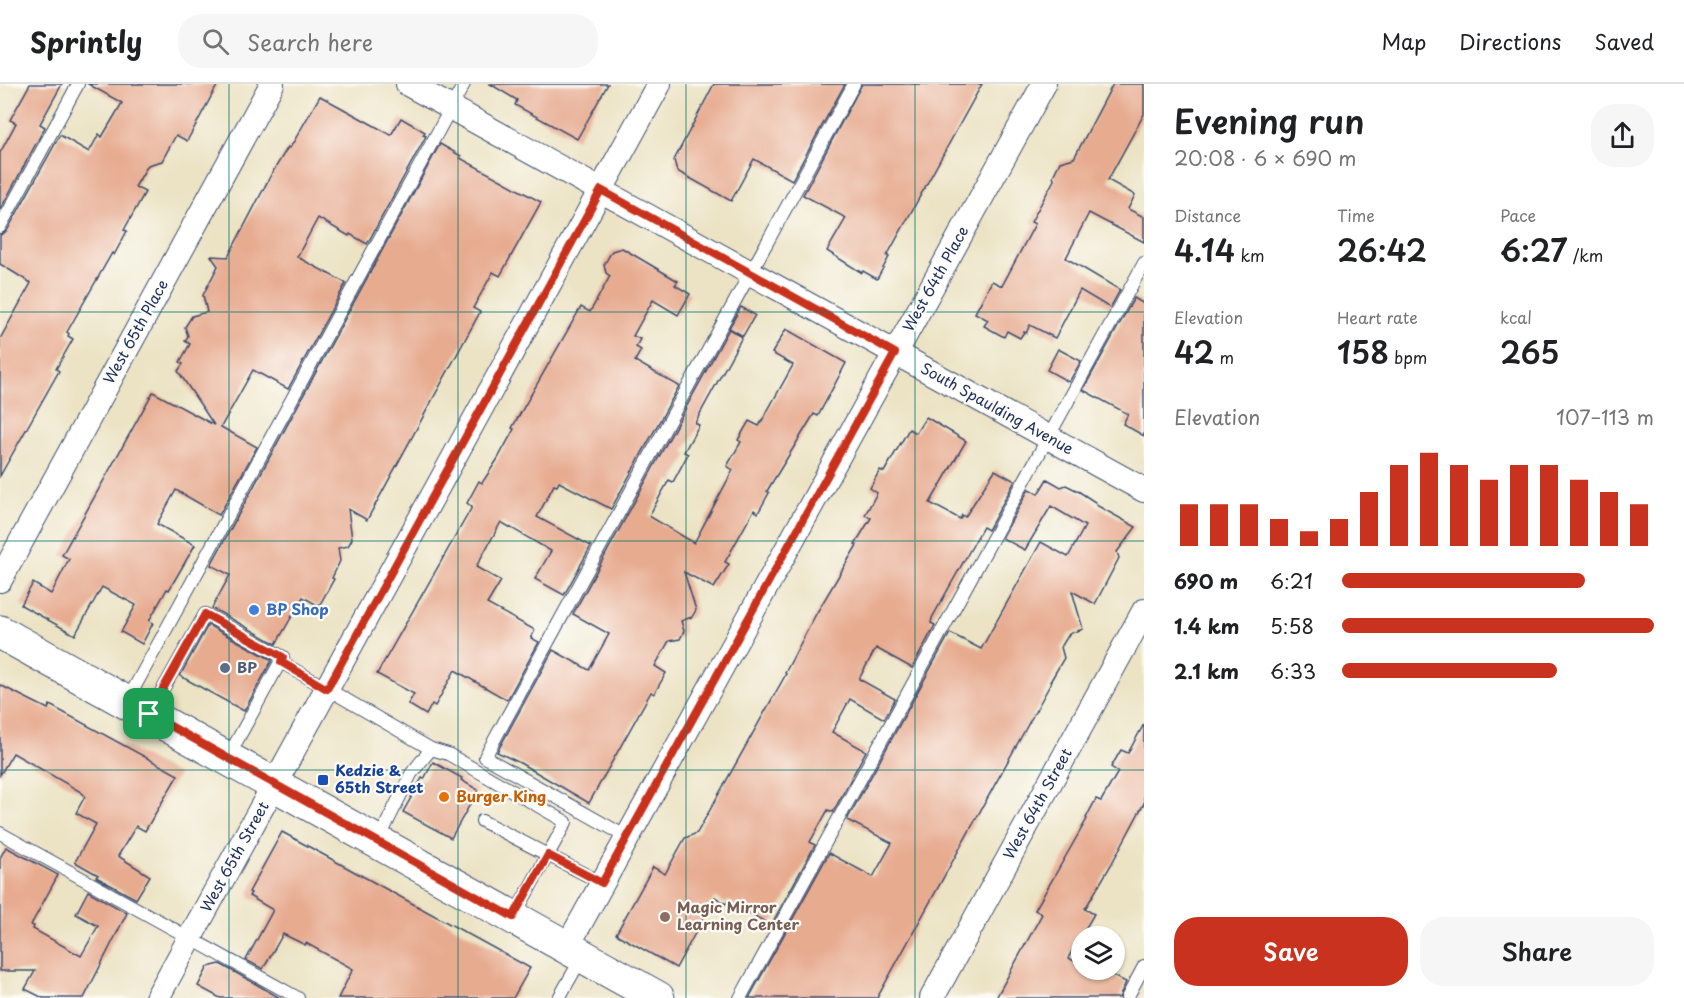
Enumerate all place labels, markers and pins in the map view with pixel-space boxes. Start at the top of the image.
place label: BP Shop [266,597,329,620]
marker: BP Shop [247,603,261,617]
place label: BP [237,655,257,678]
marker: BP [218,661,232,675]
pin [123,688,174,739]
place label: Kedzie & 65th Street [335,758,424,798]
marker: Kedzie & 65th Street [316,773,330,787]
place label: Burger King [456,784,546,807]
marker: Burger King [437,790,451,804]
place label: Magic Mirror Learning Center [677,895,799,935]
marker: Magic Mirror Learning Center [658,910,672,924]

